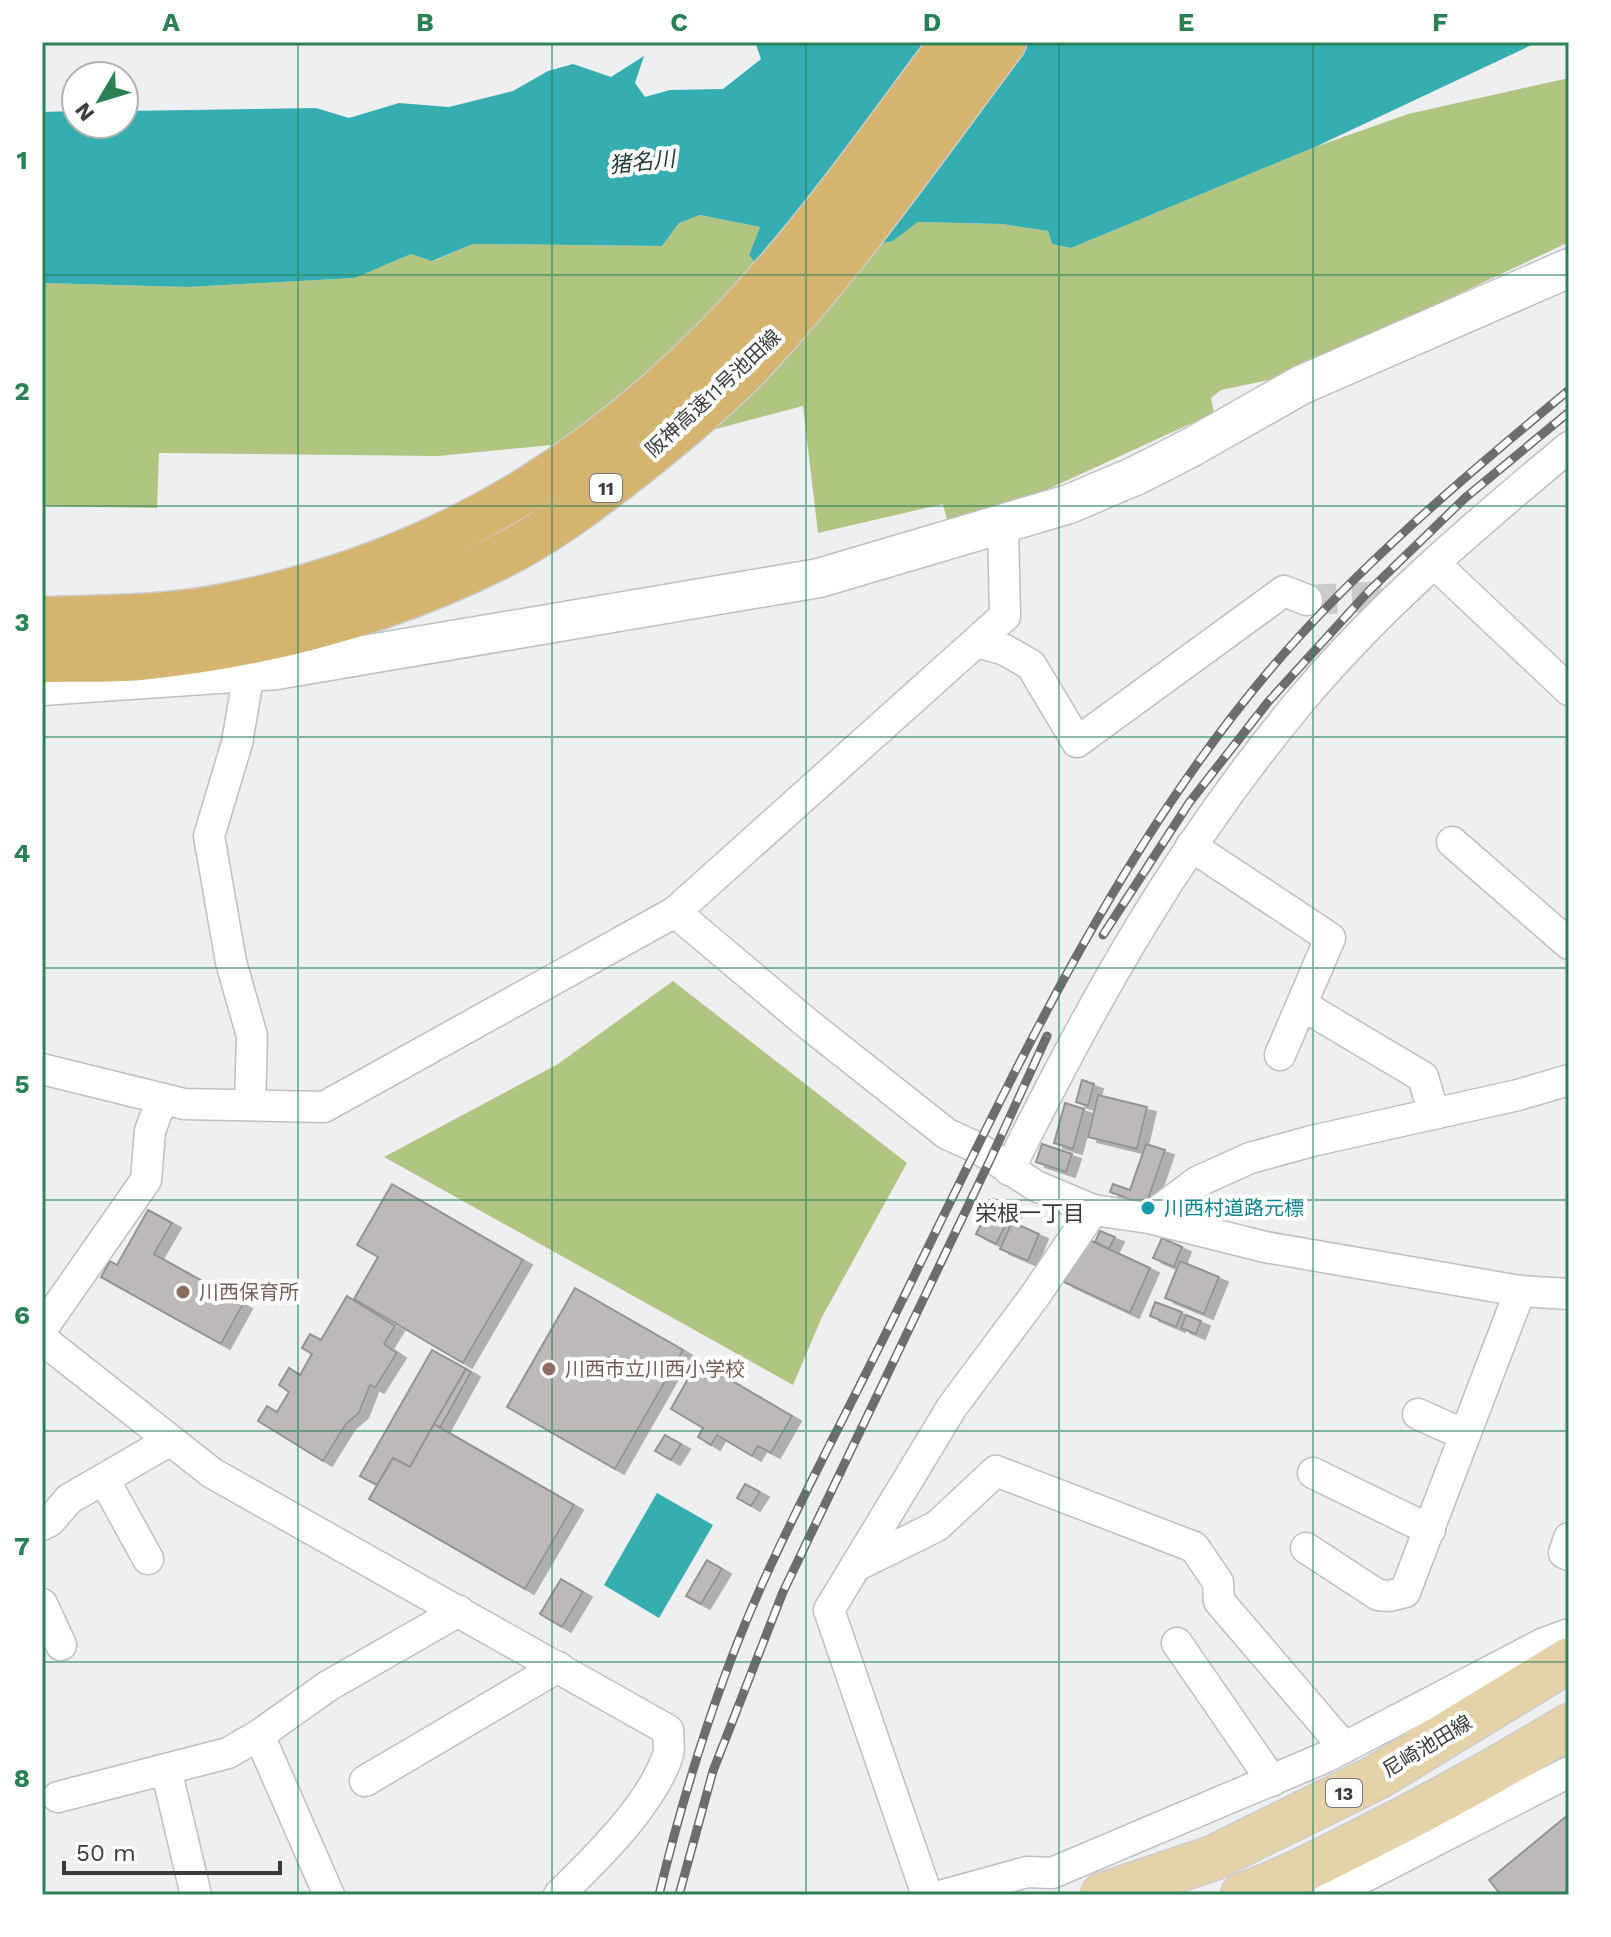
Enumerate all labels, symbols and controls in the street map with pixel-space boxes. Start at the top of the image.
text: A [162,7,180,37]
text: B [416,7,434,37]
text: C [670,7,688,37]
text: D [923,7,941,37]
text: E [1178,7,1194,37]
text: F [1432,7,1448,37]
north arrow [60,60,140,140]
text: N [70,98,100,126]
text: 1 [16,145,28,175]
water label: 猪名川 [608,146,678,178]
street label: 阪神高速11号池田線 [641,324,785,462]
text: 2 [14,376,30,406]
road number: 11 [590,474,622,502]
text: 3 [14,607,30,637]
text: 4 [14,838,31,868]
text: 5 [14,1069,30,1099]
place label: 川西村道路元標 [1164,1196,1304,1220]
marker: 川西村道路元標 [1139,1199,1157,1217]
district label: 栄根一丁目 [975,1201,1085,1226]
place label: 川西保育所 [199,1280,299,1304]
marker: 川西保育所 [174,1283,192,1301]
text: 6 [14,1300,30,1330]
place label: 川西市立川西小学校 [565,1357,745,1381]
marker: 川西市立川西小学校 [540,1360,558,1378]
text: 7 [14,1531,30,1561]
street label: 尼崎池田線 [1378,1710,1476,1782]
text: 8 [14,1763,30,1793]
road number: 13 [1326,1779,1362,1807]
scale bar [64,1825,280,1875]
text: 50 m [76,1839,136,1867]

